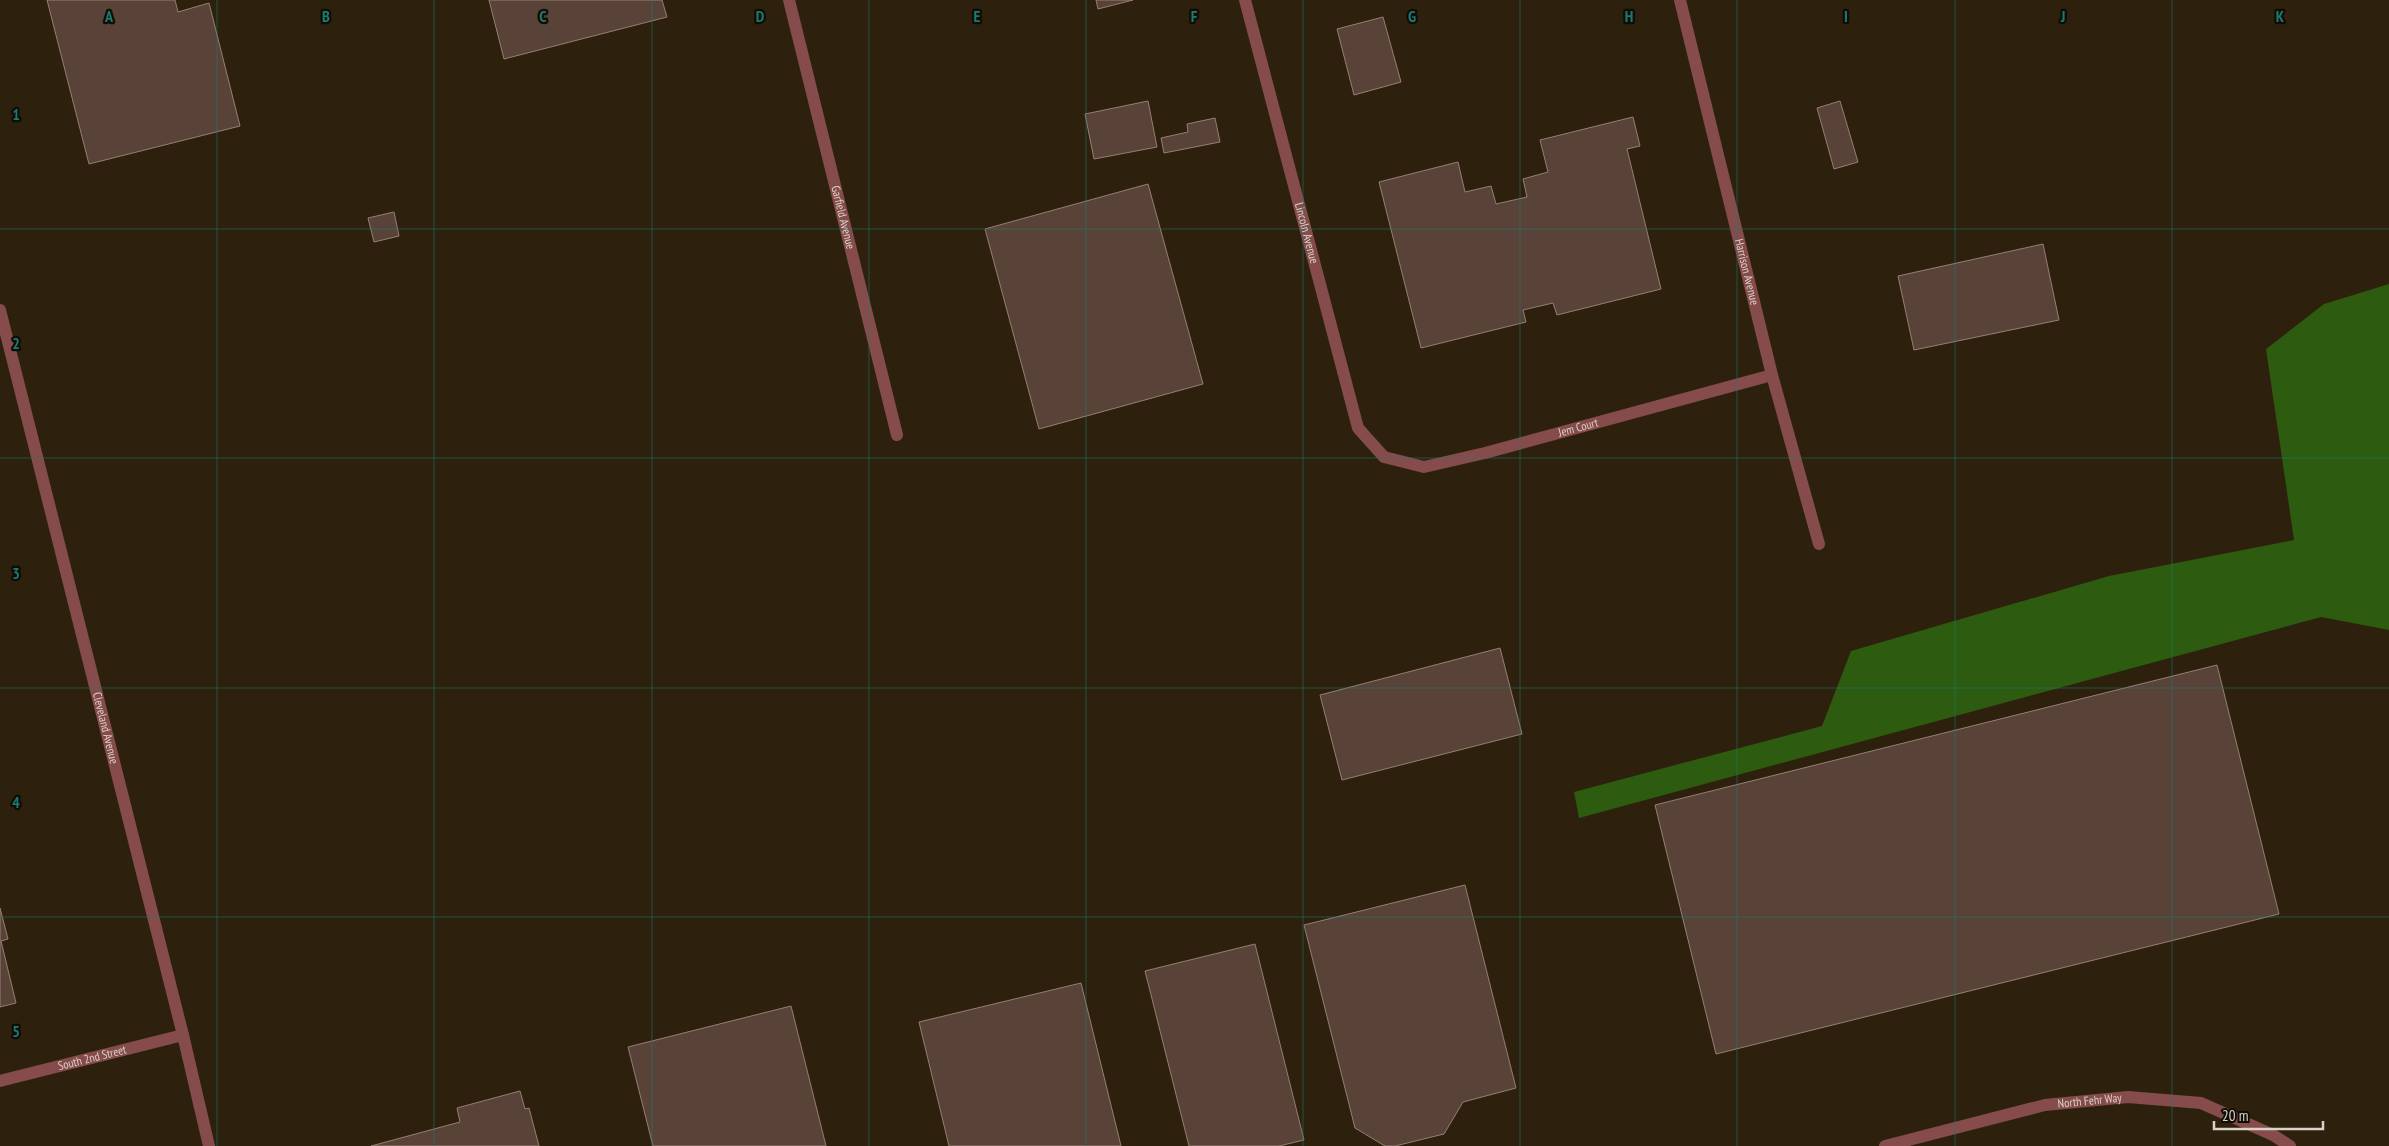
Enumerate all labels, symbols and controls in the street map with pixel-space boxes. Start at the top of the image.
text: A [104,6,114,26]
text: B [322,6,330,26]
text: C [539,6,547,26]
text: D [756,6,765,26]
text: E [974,6,981,26]
text: F [1191,6,1198,26]
text: G [1408,6,1416,26]
text: H [1625,6,1633,26]
text: I [1844,6,1848,26]
text: J [2060,6,2065,26]
text: K [2276,6,2285,26]
text: 1 [12,104,20,124]
street label: Garfield Avenue [828,184,859,251]
street label: Lincoln Avenue [1292,201,1322,265]
street label: Harrison Avenue [1732,237,1763,306]
text: 2 [12,333,20,353]
street label: Jem Court [1555,414,1600,440]
text: 3 [12,563,20,583]
street label: Cleveland Avenue [90,690,122,765]
text: 4 [12,792,20,812]
text: 5 [12,1021,20,1041]
street label: South 2nd Street [56,1041,128,1073]
street label: North Fehr Way [2057,1090,2123,1111]
scale bar [2214,1098,2323,1130]
text: 20 m [2222,1106,2248,1125]

